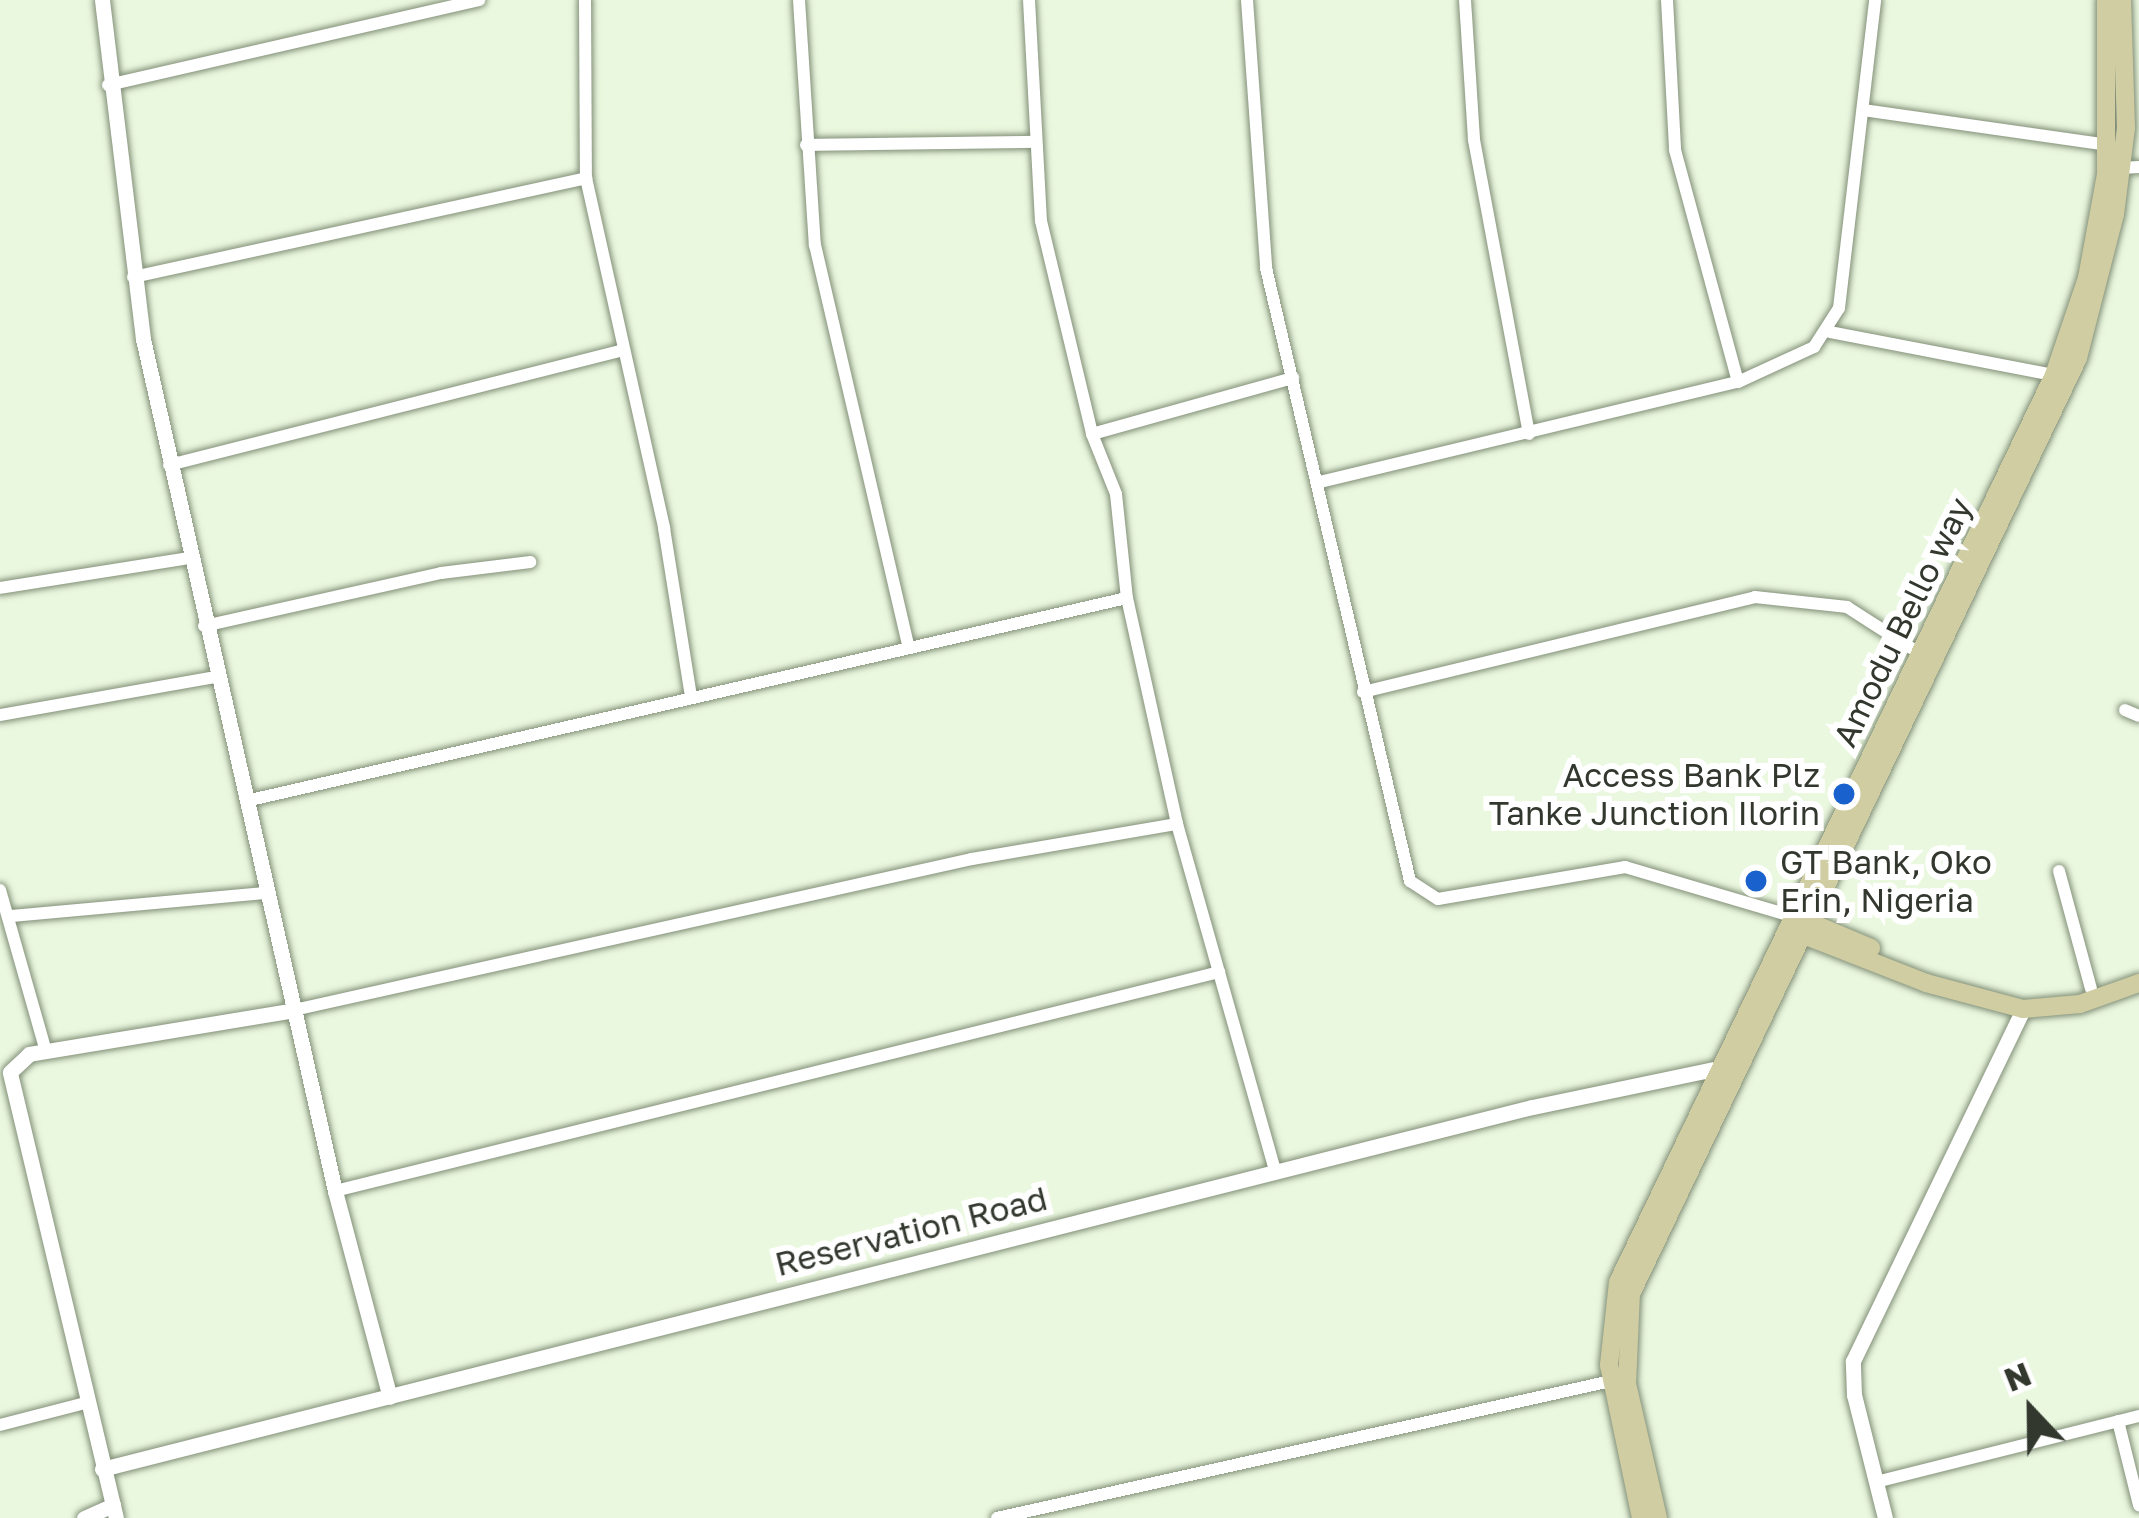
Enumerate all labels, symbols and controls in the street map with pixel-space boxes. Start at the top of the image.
street label: Amodu Bello way [1825,491,1979,753]
place label: Access Bank Plz Tanke Junction Ilorin [1489,755,1820,833]
marker: Access Bank Plz Tanke Junction Ilorin [1831,781,1857,807]
place label: GT Bank, Oko Erin, Nigeria [1780,842,1992,920]
marker: GT Bank, Oko Erin, Nigeria [1743,868,1769,894]
street label: Reservation Road [771,1178,1051,1284]
north arrow [1971,1350,2091,1470]
text: N [1998,1353,2036,1399]

